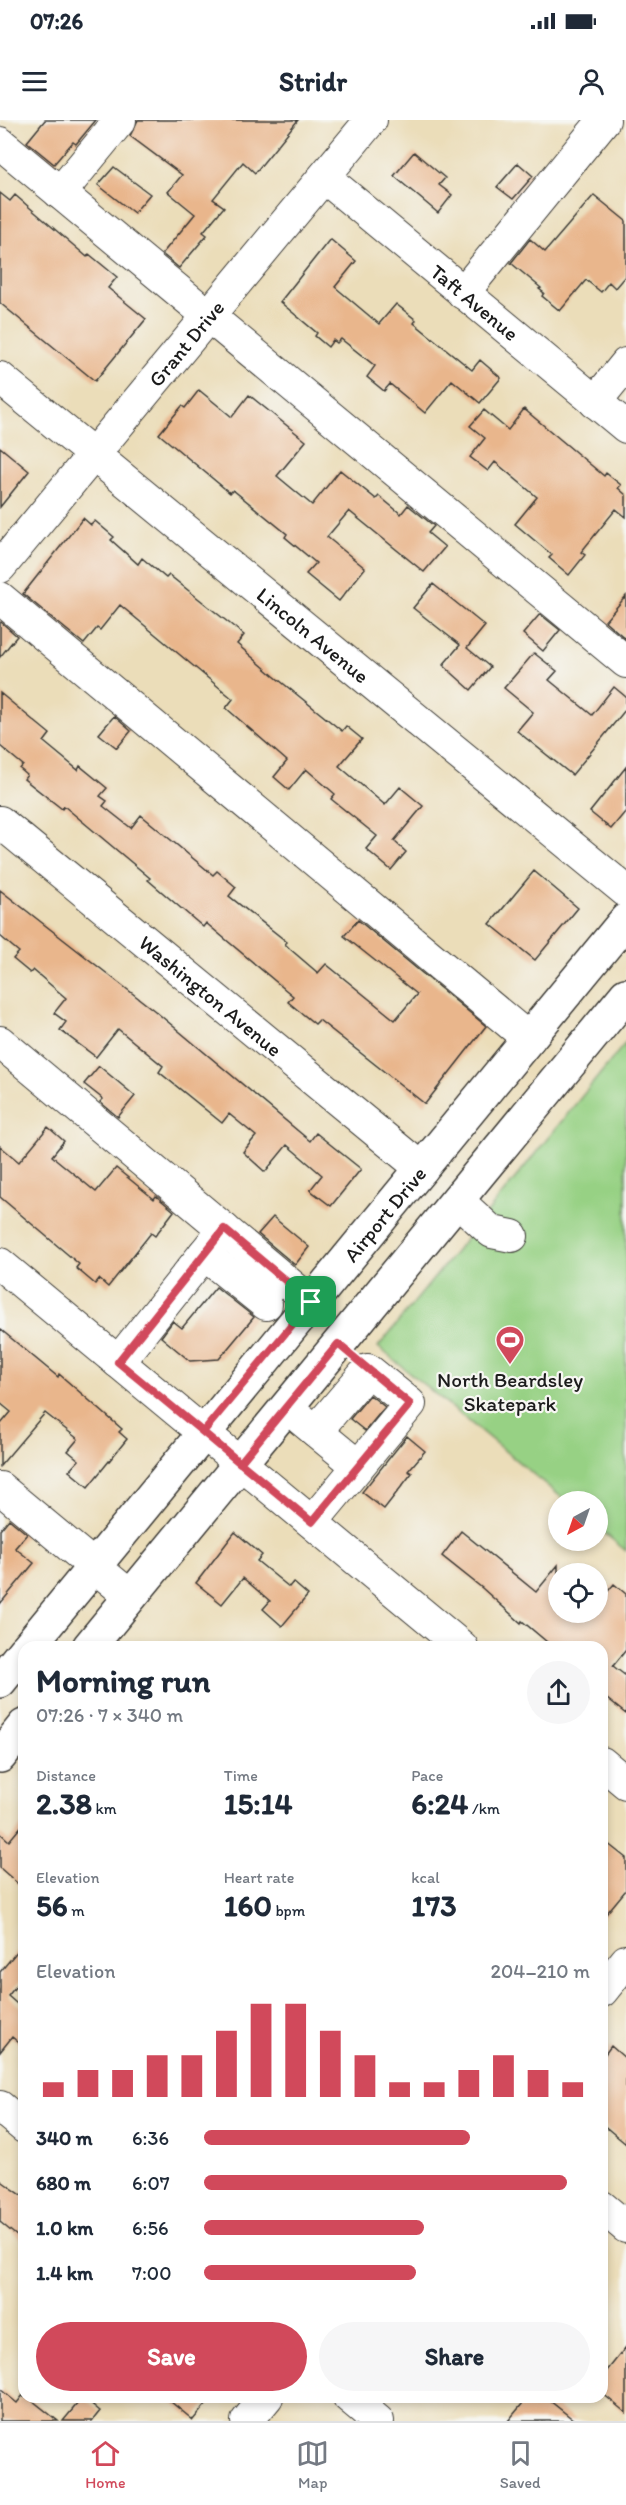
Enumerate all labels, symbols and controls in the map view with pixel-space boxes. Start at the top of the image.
text: 07:26 [30,8,83,35]
icon: menu [18,65,51,98]
text: Stridr [279,65,347,98]
icon: person [575,65,608,98]
street label: Taft Avenue [426,258,524,346]
street label: Grant Drive [143,295,229,391]
street label: Lincoln Avenue [252,581,374,688]
street label: Washington Avenue [134,929,287,1061]
street label: Airport Drive [338,1161,431,1267]
pin [285,1276,336,1327]
icon: arrive [294,1285,327,1318]
sports icon: North Beardsley Skatepark [494,1324,526,1366]
place label: North Beardsley Skatepark [437,1367,583,1416]
north arrow [548,1491,608,1551]
map controls [548,1491,608,1623]
button: locate [548,1563,608,1623]
text: Morning run [36,1661,211,1700]
button: share [527,1661,590,1724]
text: 07:26 · 7 × 340 m [36,1703,183,1727]
text: Distance [36,1766,96,1785]
text: Time [224,1766,258,1785]
text: Pace [411,1766,443,1785]
text: 2.38 [36,1785,92,1822]
text: 15:14 [224,1785,293,1822]
text: 6:24 [411,1785,468,1822]
text: km [92,1799,117,1818]
text: /km [468,1799,500,1818]
text: Elevation [36,1868,100,1887]
text: Heart rate [224,1868,294,1887]
text: kcal [411,1868,440,1887]
text: 56 [36,1887,68,1924]
text: 160 [224,1887,272,1924]
text: 173 [411,1887,456,1924]
text: m [68,1901,85,1920]
text: bpm [272,1901,305,1920]
text: Elevation [36,1959,115,1983]
text: 204–210 m [491,1959,590,1983]
text: 340 m [36,2126,93,2150]
text: 6:36 [132,2126,169,2150]
text: 680 m [36,2171,91,2195]
text: 6:07 [132,2171,170,2195]
text: 1.0 km [36,2216,93,2240]
text: 6:56 [132,2216,169,2240]
text: 1.4 km [36,2261,93,2285]
text: 7:00 [132,2261,171,2285]
button: Save [36,2322,307,2391]
button: Share [319,2322,590,2391]
tab: Home [85,2437,126,2492]
tab: Map [296,2437,329,2492]
tab: Saved [500,2437,541,2492]

